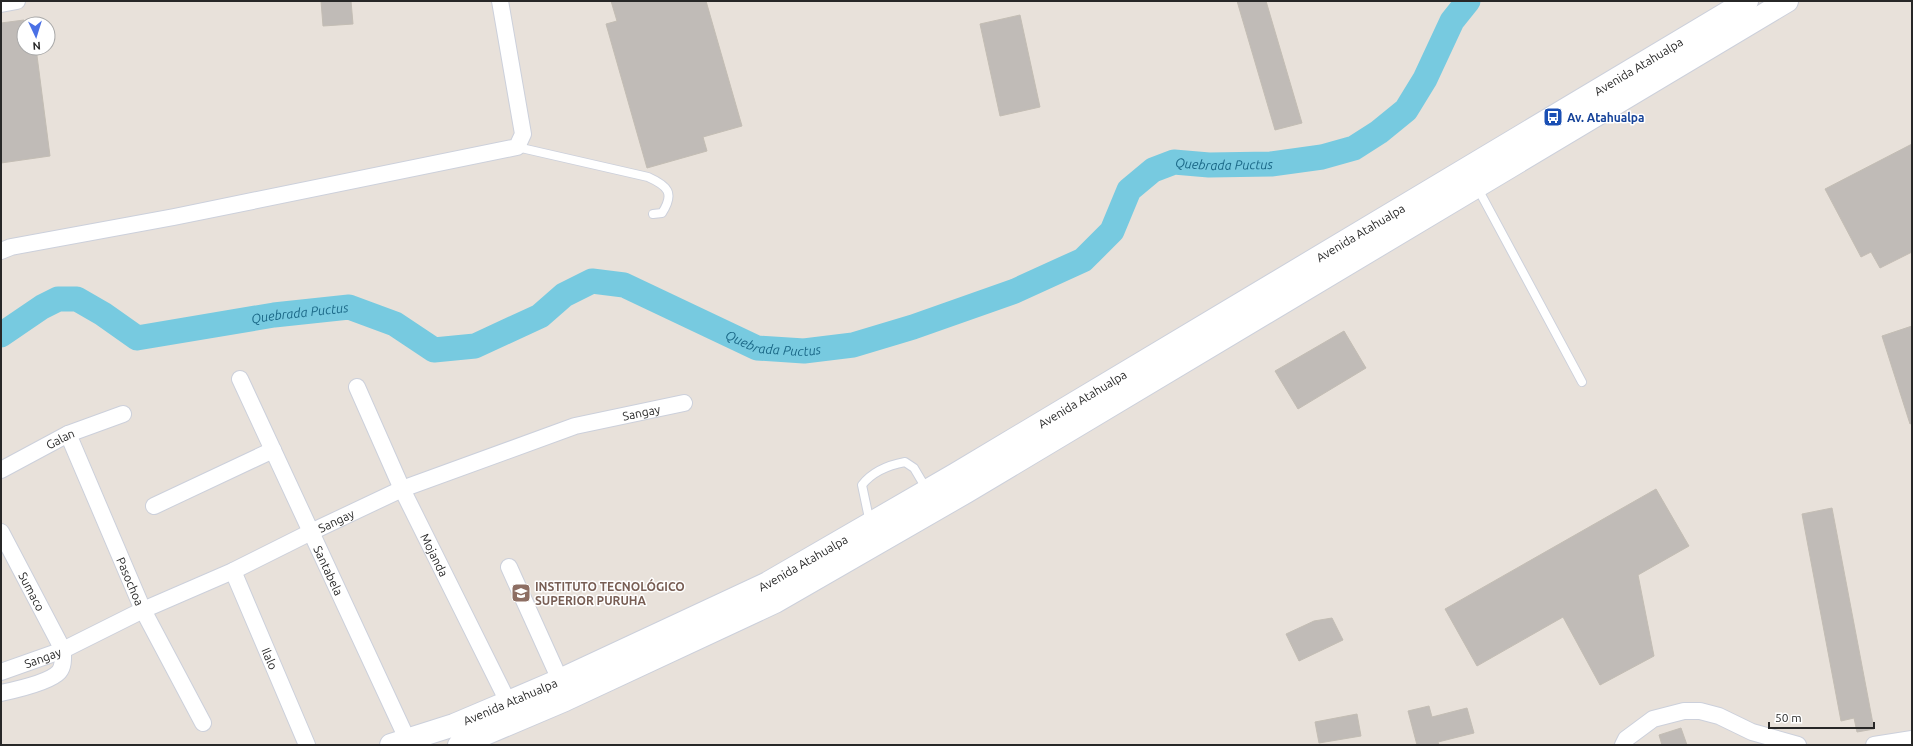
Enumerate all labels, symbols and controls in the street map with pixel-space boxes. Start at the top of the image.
north arrow [16,16,56,56]
street label: Avenida Atahualpa [1592,35,1685,97]
text: N [32,40,41,52]
bus stop icon: Av. Atahualpa [1542,106,1564,128]
place label: Av. Atahualpa [1567,111,1645,124]
water label: Quebrada Puctus [1174,155,1274,172]
street label: Avenida Atahualpa [1314,201,1407,264]
water label: Quebrada Puctus [250,300,350,327]
water label: Quebrada Puctus [723,327,822,358]
street label: Avenida Atahualpa [1036,367,1129,430]
street label: Sangay [621,402,661,422]
street label: Galan [44,426,76,451]
street label: Sangay [316,506,356,534]
street label: Mojanda [419,531,451,579]
street label: Avenida Atahualpa [756,532,850,593]
street label: Santabela [312,544,346,597]
street label: Pasochoa [115,555,147,607]
street label: Sumaco [17,570,48,613]
place label: INSTITUTO TECNOLÓGICO SUPERIOR PURUHA [535,578,685,607]
school or university icon: INSTITUTO TECNOLÓGICO SUPERIOR PURUHA [510,582,532,604]
street label: Sangay [22,645,63,670]
street label: Ilalo [260,645,281,671]
street label: Avenida Atahualpa [461,676,559,727]
scale bar [1769,704,1874,730]
text: 50 m [1775,711,1802,724]

